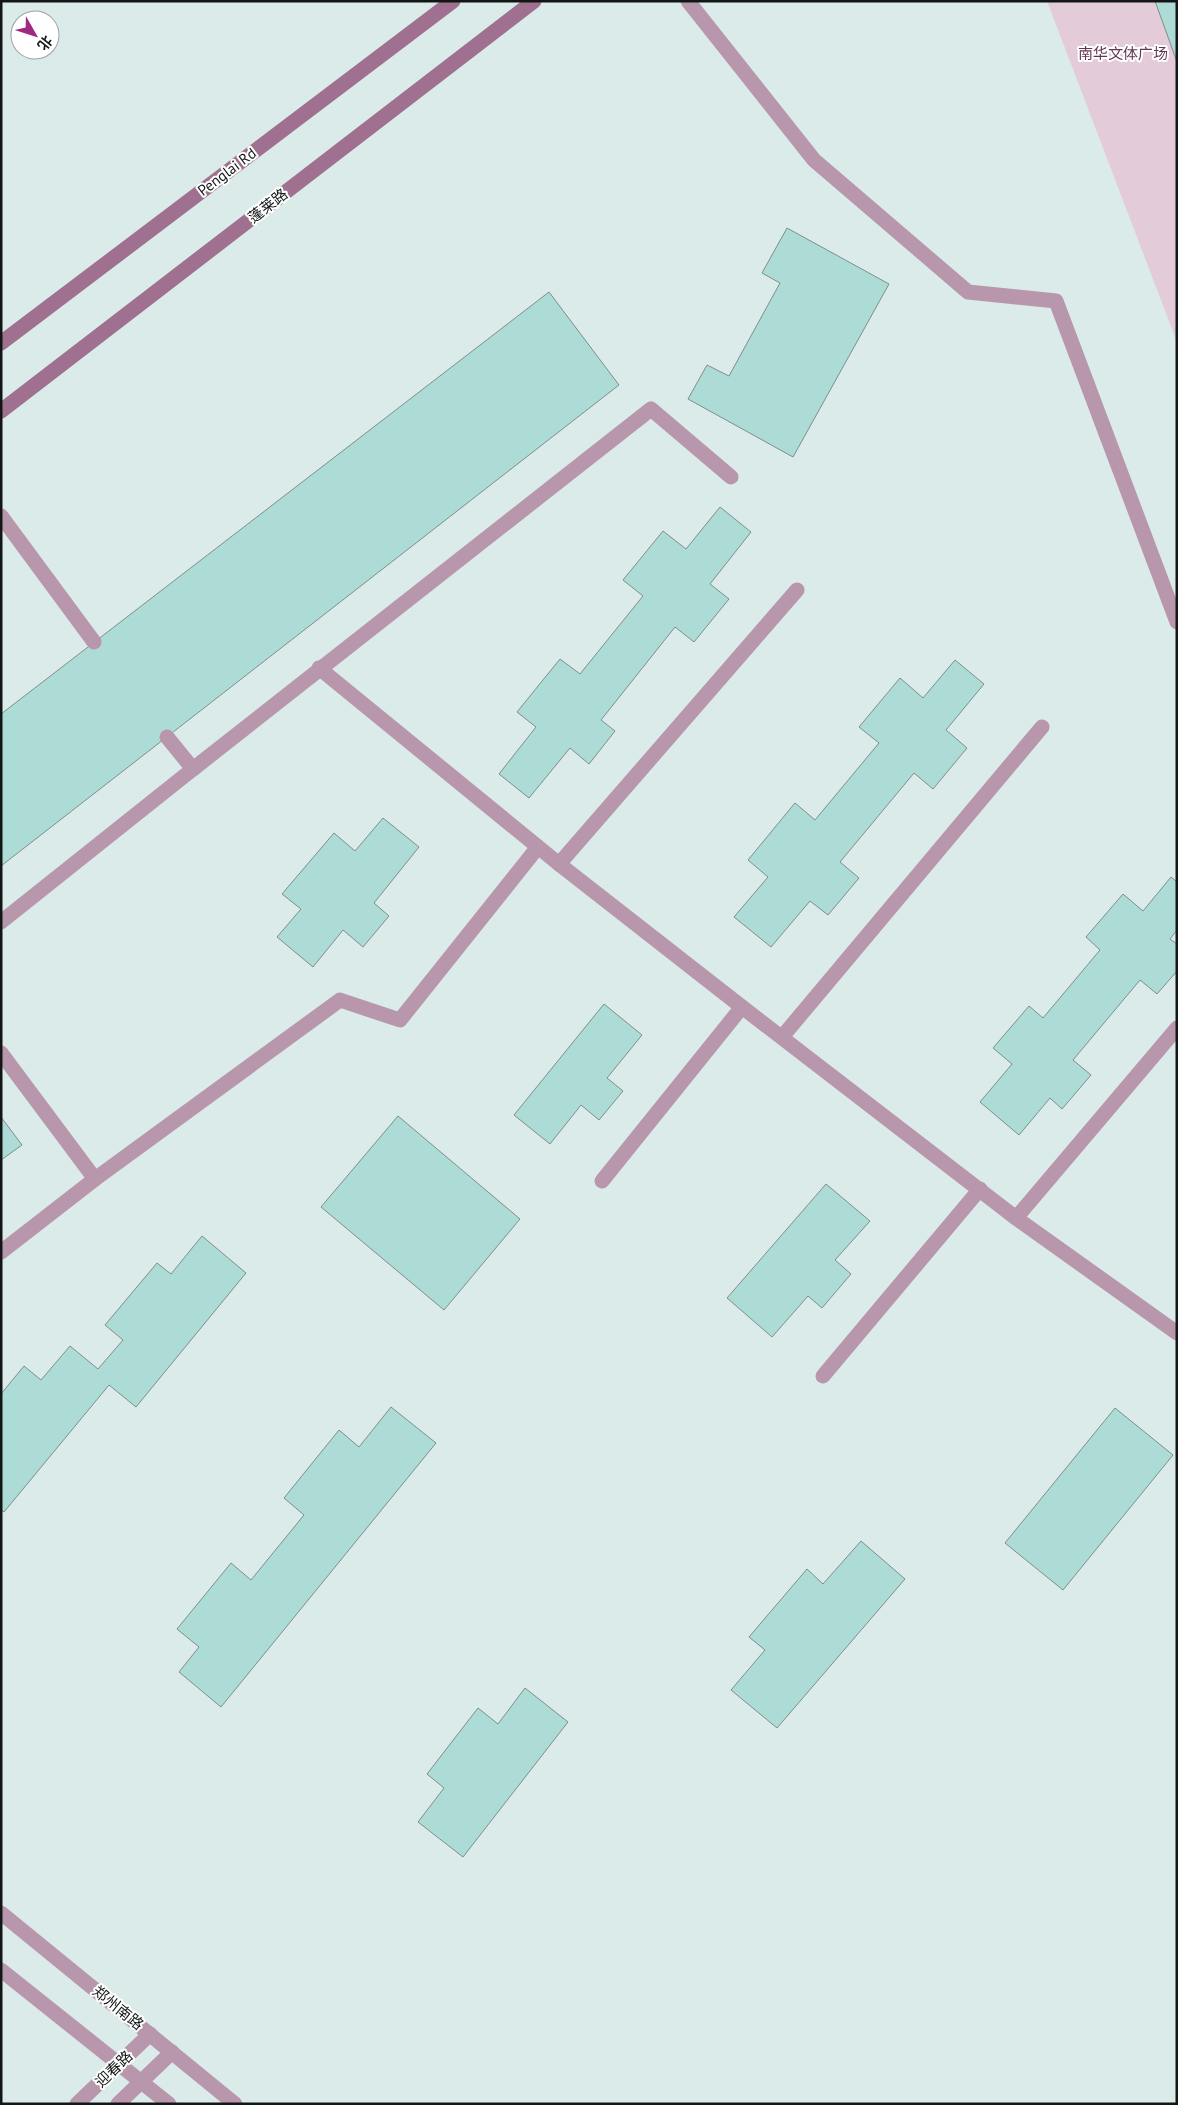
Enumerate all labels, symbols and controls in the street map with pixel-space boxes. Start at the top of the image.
north arrow [10,10,60,60]
text: 北 [34,32,57,54]
park label: 南华文体广场 [1078,44,1168,63]
street label: Penglai Rd [194,143,260,200]
street label: 蓬莱路 [244,184,291,227]
street label: 郑州南路 [89,1981,148,2034]
street label: 迎春路 [91,2046,136,2091]

